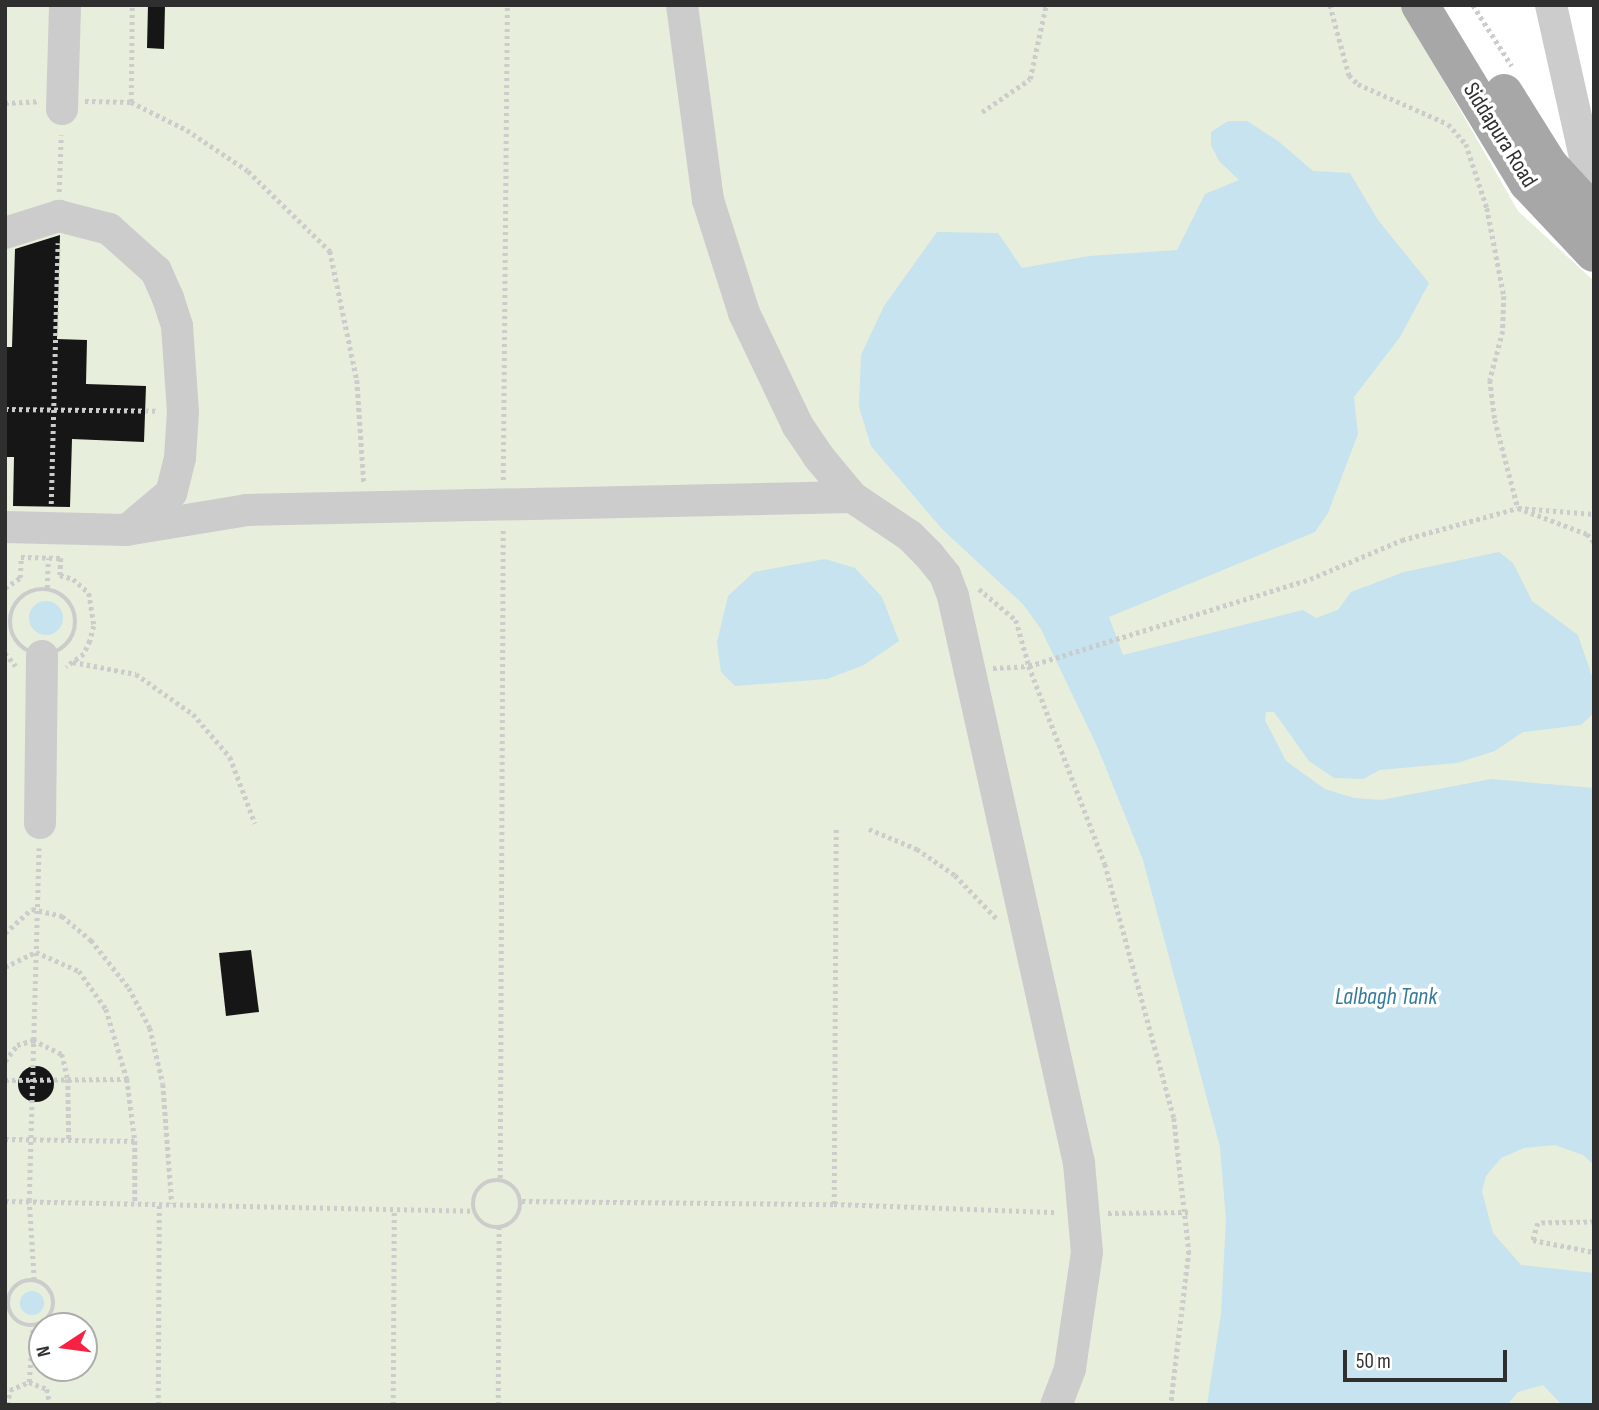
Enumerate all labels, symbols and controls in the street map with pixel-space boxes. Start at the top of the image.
street label: Siddapura Road [1457,78,1543,192]
water label: Lalbagh Tank [1335,983,1437,1011]
north arrow [28,1312,98,1382]
scale bar [1347,1336,1512,1380]
text: N [32,1344,56,1359]
text: 50 m [1356,1349,1391,1374]

